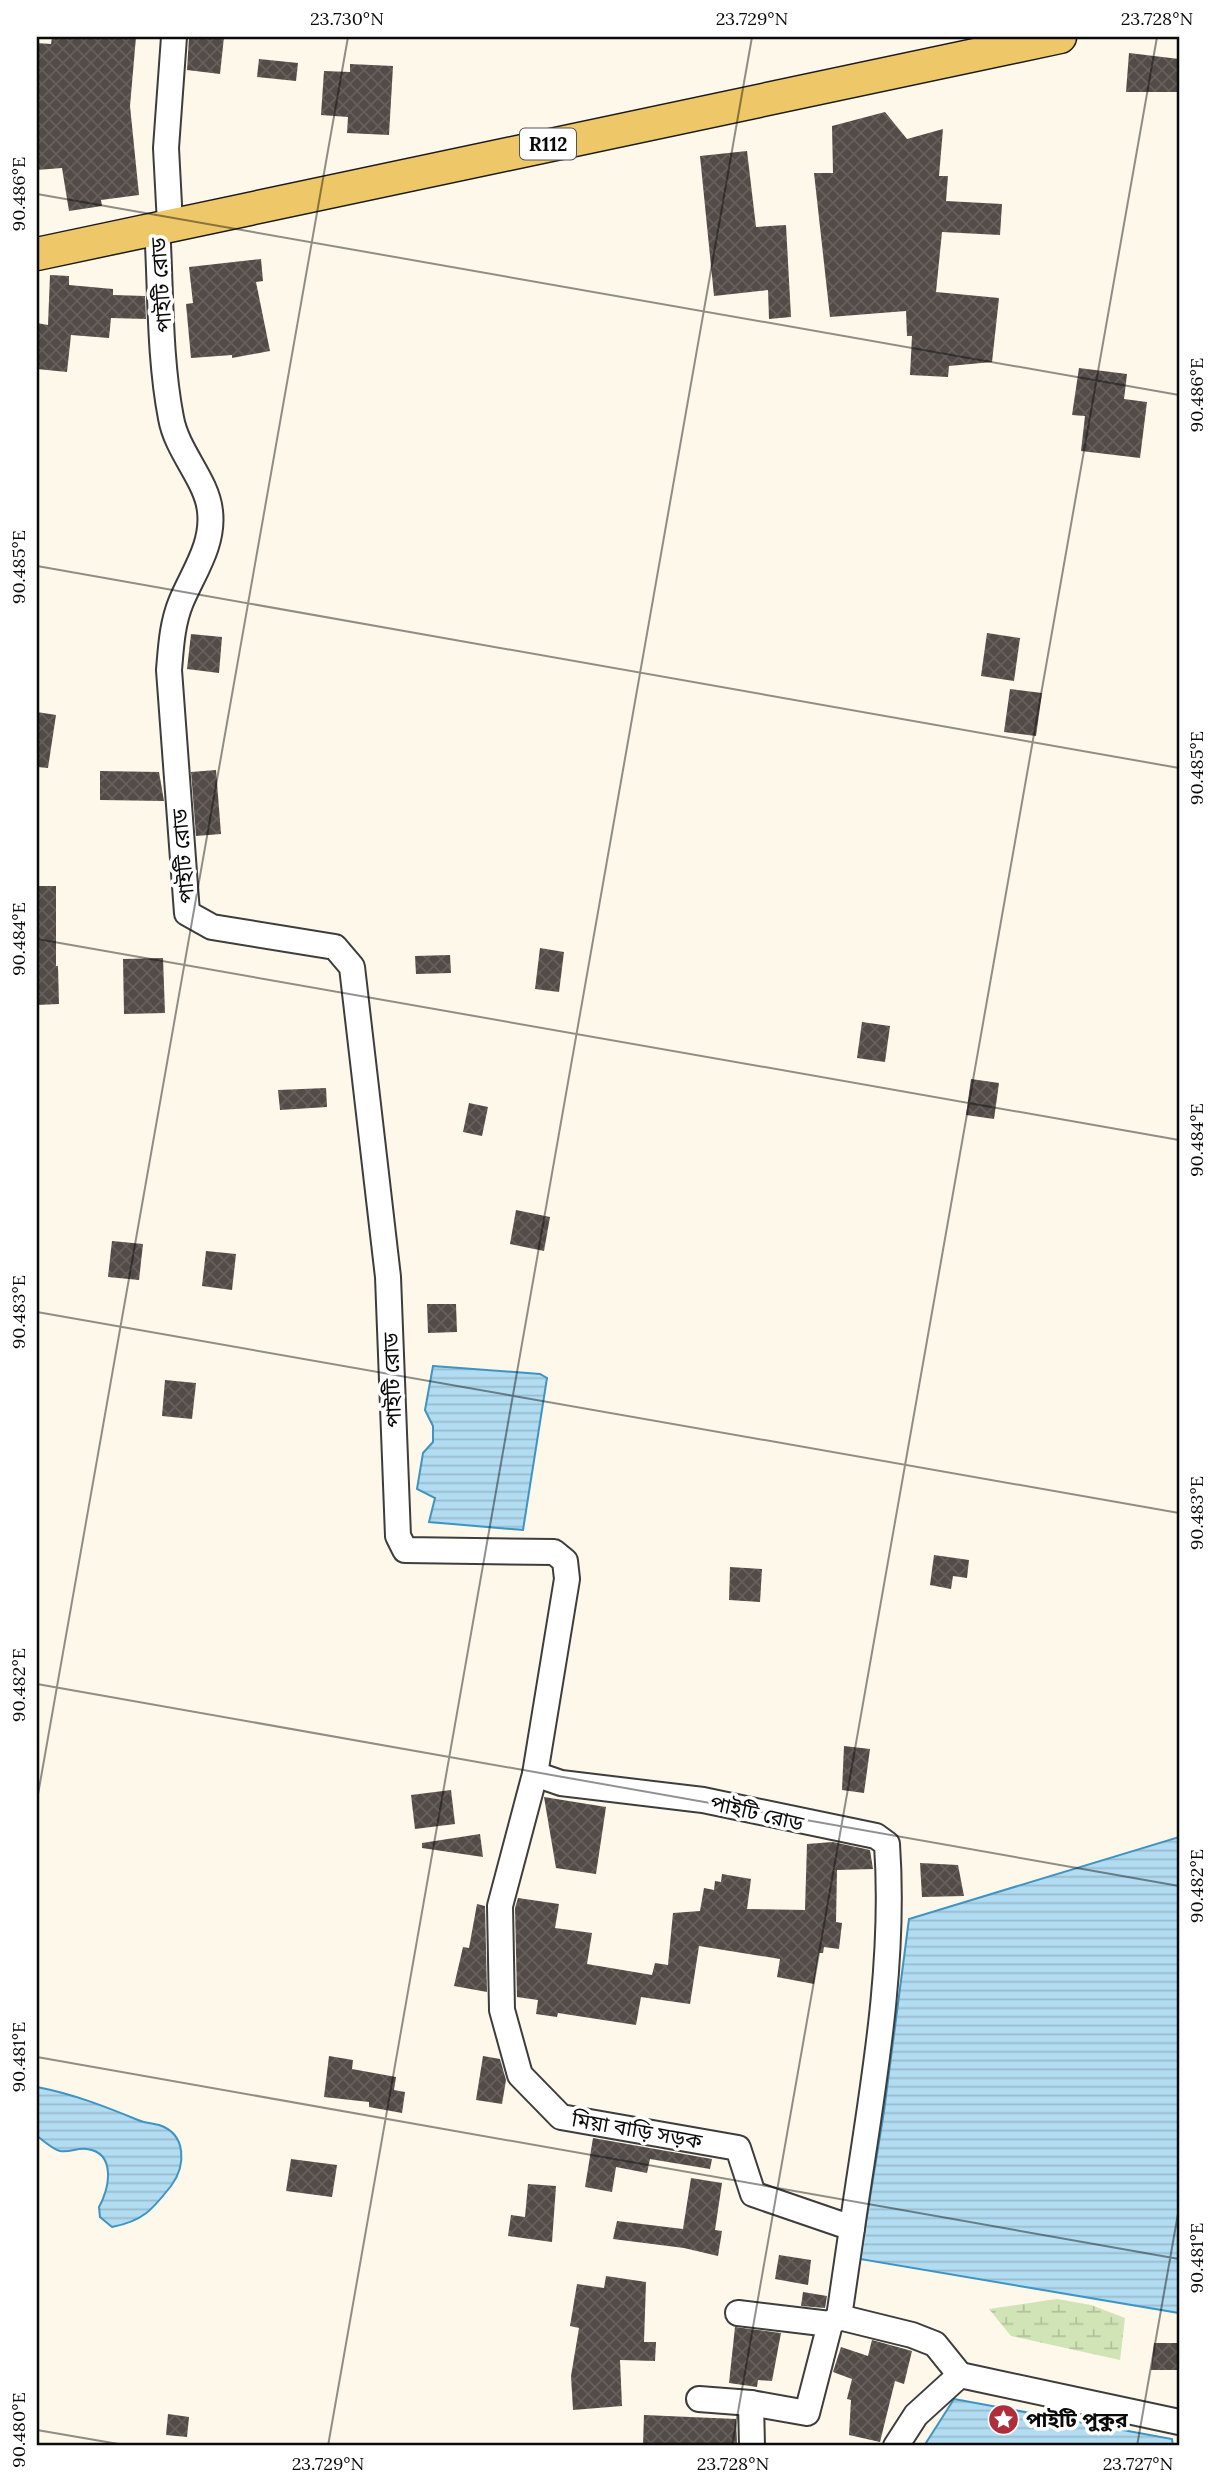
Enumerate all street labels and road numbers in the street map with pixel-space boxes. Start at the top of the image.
road number: R112 [520,128,576,160]
street label: পাইটি রোড [144,236,178,333]
street label: পাইটি রোড [165,806,201,905]
street label: পাইটি রোড [377,1331,407,1428]
street label: পাইটি রোড [708,1789,807,1837]
street label: মিয়া বাড়ি সড়ক [569,2105,705,2155]

